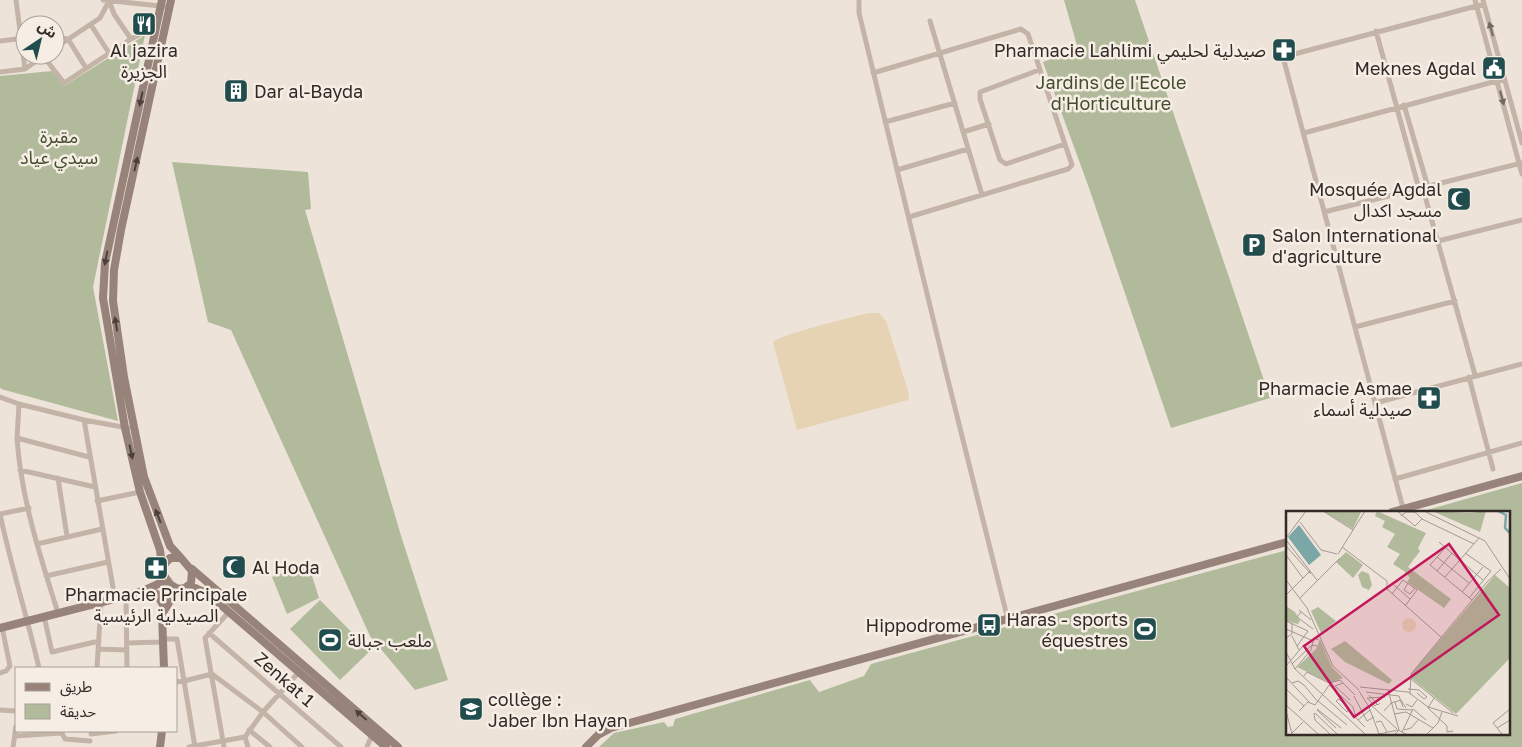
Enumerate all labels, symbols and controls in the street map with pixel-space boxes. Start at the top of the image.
restaurant icon: Al jazira الجزيرة [131,11,157,37]
north arrow [15,15,65,65]
text: ش [35,16,60,41]
one-way arrow [1487,21,1495,36]
pharmacy icon: Pharmacie Lahlimi صيدلية لحليمي [1271,37,1297,63]
place label: Al jazira الجزيرة [110,39,178,83]
place label: Pharmacie Lahlimi صيدلية لحليمي [994,39,1266,64]
public building icon: Meknes Agdal [1481,55,1507,81]
place label: Meknes Agdal [1354,57,1476,79]
park label: Jardins de I'Ecole d'Horticulture [1035,71,1187,114]
building icon: Dar al-Bayda [223,78,249,104]
place label: Dar al-Bayda [254,80,363,102]
one-way arrow [1498,90,1506,105]
one-way arrow [137,92,145,107]
park label: مقبرة سيدي عياد [20,125,98,171]
one-way arrow [132,156,140,171]
place label: Mosquée Agdal مسجد اكدال [1309,178,1442,222]
mosque icon: Mosquée Agdal مسجد اكدال [1446,186,1472,212]
place label: Salon International d'agriculture [1272,224,1438,267]
parking icon: Salon International d'agriculture [1241,232,1267,258]
one-way arrow [102,250,110,266]
one-way arrow [112,315,120,331]
place label: Pharmacie Asmae صيدلية أسماء [1258,377,1412,420]
pharmacy icon: Pharmacie Asmae صيدلية أسماء [1416,385,1442,411]
one-way arrow [127,445,135,460]
one-way arrow [154,508,162,523]
inset map [1286,511,1510,734]
mosque icon: Al Hoda [221,554,247,580]
pharmacy icon: Pharmacie Principale الصيدلية الرئيسية [143,555,169,581]
place label: Al Hoda [252,556,320,578]
place label: Pharmacie Principale الصيدلية الرئيسية [65,583,247,627]
place label: Haras - sports équestres [1006,608,1128,651]
bus stop icon: Hippodrome [976,612,1002,638]
place label: Hippodrome [865,614,972,636]
sports icon: Haras - sports équestres [1132,616,1158,642]
sports icon: ملعب جبالة [317,627,343,653]
place label: ملعب جبالة [348,629,432,651]
street label: Zenkat 1 [250,647,320,711]
legend [15,667,178,732]
text: طريق [60,677,92,697]
place label: collège : Jaber Ibn Hayan [488,688,628,731]
school or university icon: collège : Jaber Ibn Hayan [458,696,484,722]
text: حديقة [60,702,96,720]
one-way arrow [356,709,368,721]

